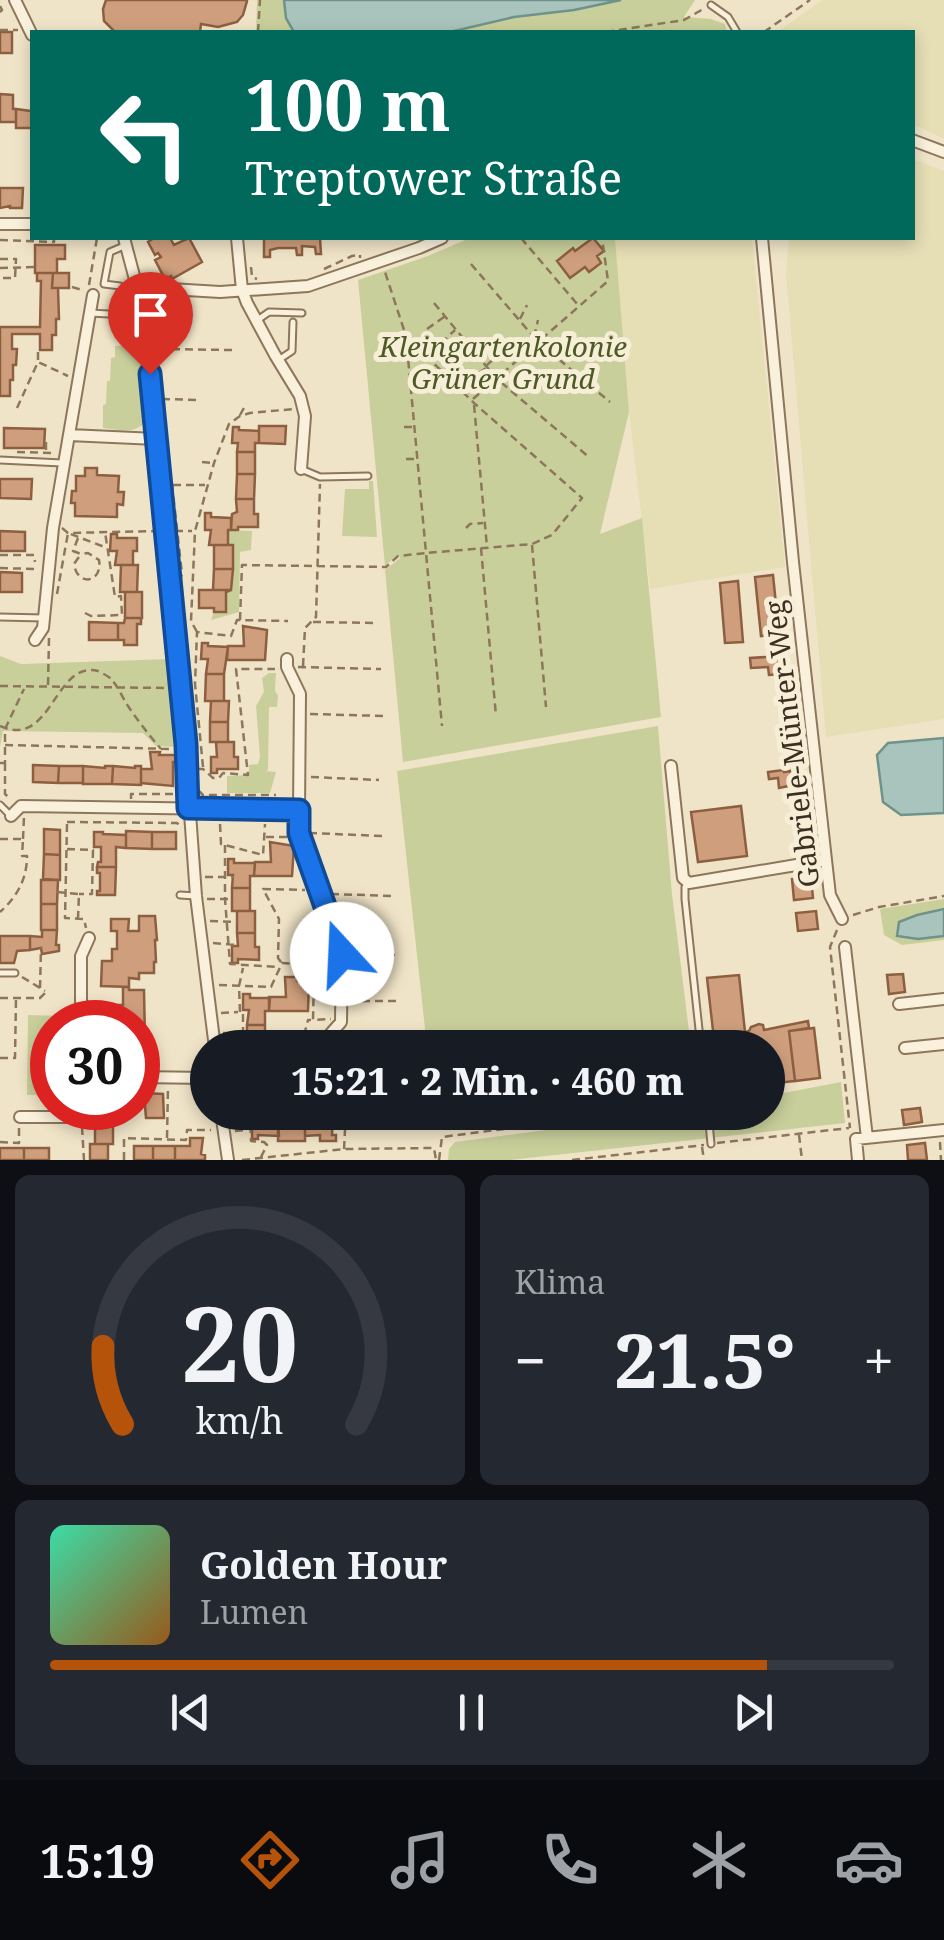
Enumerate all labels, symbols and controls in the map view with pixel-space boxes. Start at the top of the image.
text: 100 m [245,56,451,152]
icon: left [80,70,210,200]
text: Treptower Straße [245,147,622,208]
pin [108,272,193,375]
icon: arrive [123,287,178,342]
park label: Kleingartenkolonie Grüner Grund [378,327,627,397]
street label: Gabriele-Münter-Weg [755,598,827,890]
position arrow [290,902,394,1006]
speed limit sign: 30 [30,1000,160,1130]
text: 15:21 · 2 Min. · 460 m [291,1054,684,1106]
text: Klima [515,1260,605,1303]
text: 20 [181,1271,299,1412]
text: 21.5° [614,1308,795,1410]
text: − [515,1322,546,1397]
text: + [863,1322,894,1397]
text: km/h [196,1396,284,1444]
text: Golden Hour [200,1538,447,1590]
text: Lumen [200,1590,308,1633]
icon: previous [163,1685,218,1740]
icon: pause [444,1685,499,1740]
icon: next [726,1685,781,1740]
icon: directions [235,1825,305,1895]
icon: music [385,1825,455,1895]
icon: phone [535,1825,605,1895]
icon: climate [684,1825,754,1895]
icon: car [834,1825,904,1895]
text: 15:19 [40,1830,155,1891]

